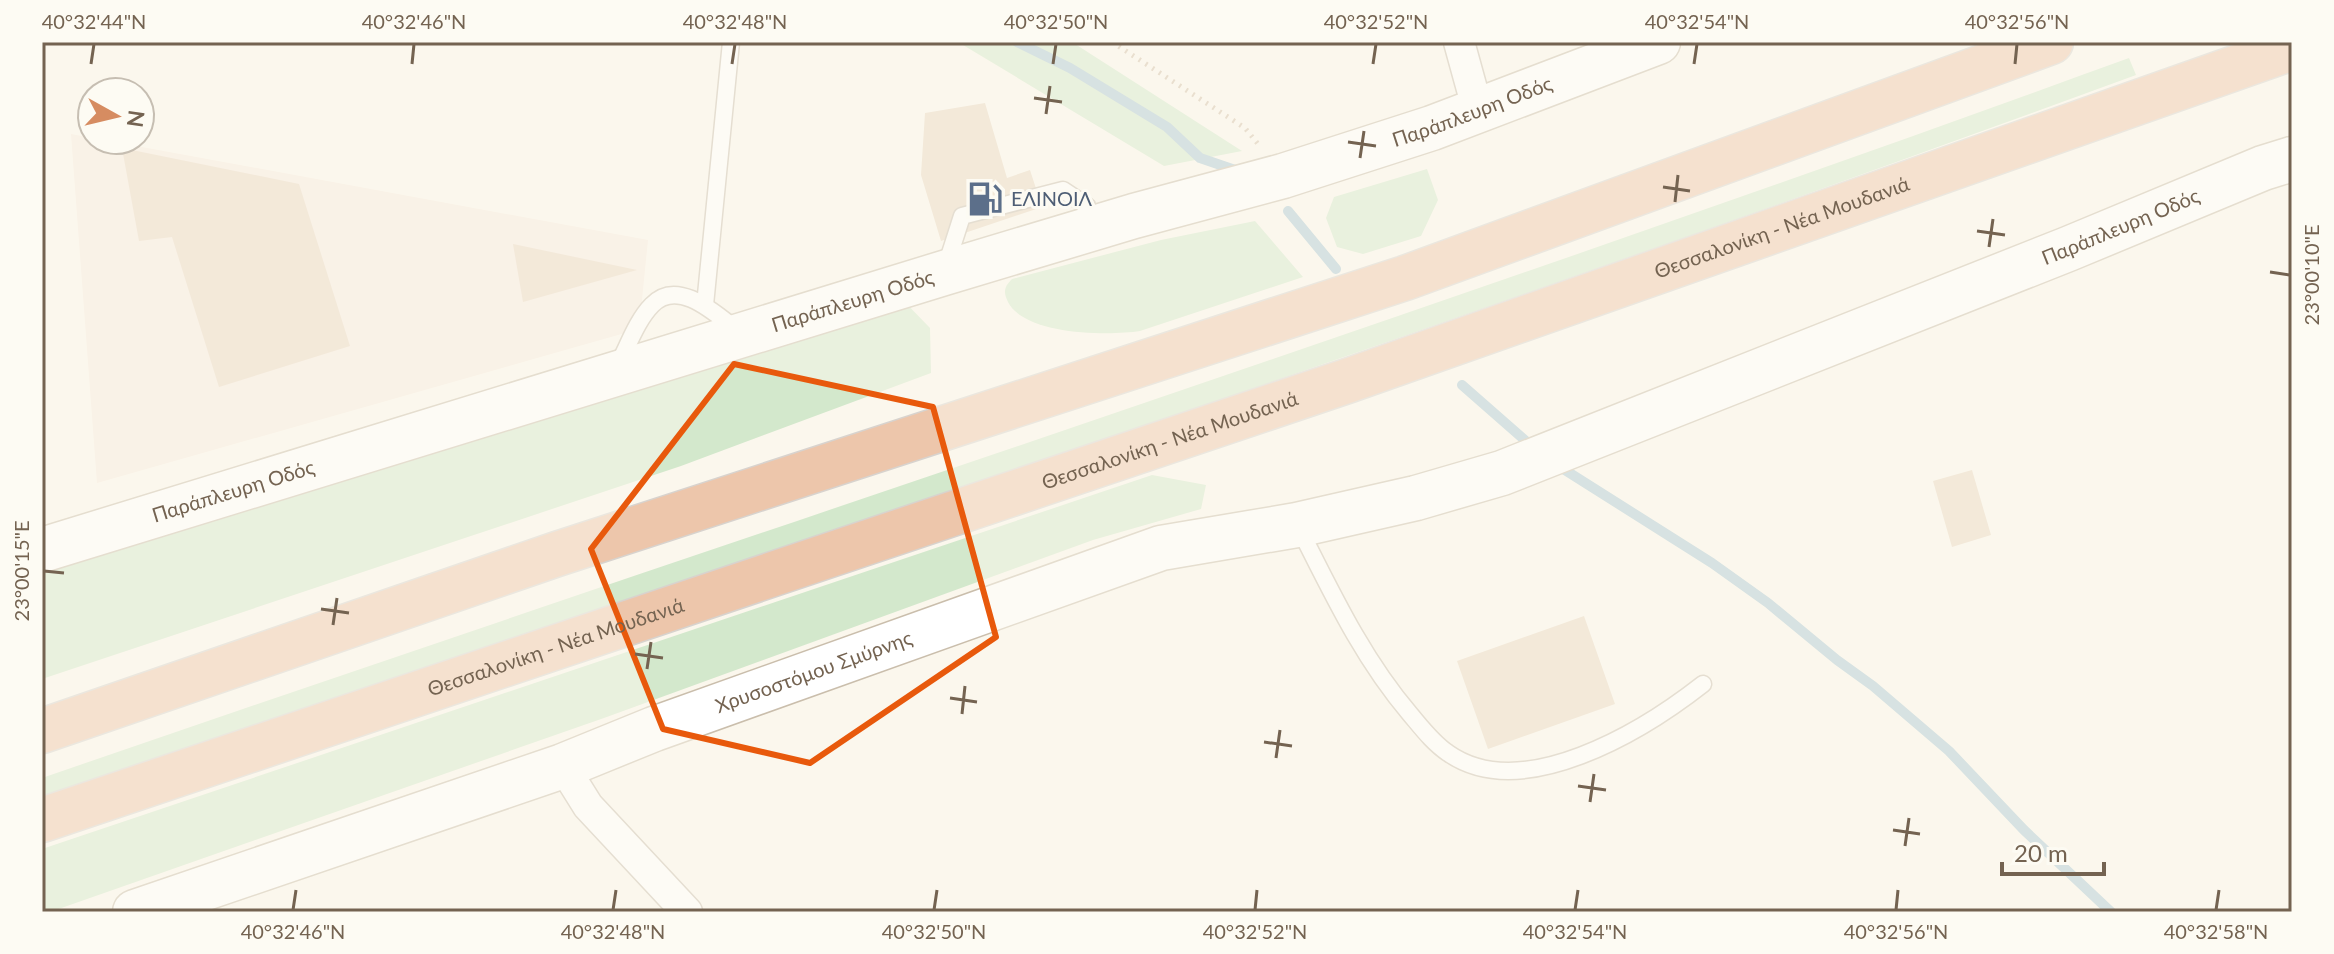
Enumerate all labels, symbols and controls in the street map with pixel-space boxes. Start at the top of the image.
text: 40°32'44"N [42,9,146,33]
text: 40°32'46"N [362,9,466,33]
text: 40°32'48"N [683,9,787,33]
text: 40°32'50"N [1004,9,1108,33]
text: 40°32'52"N [1324,9,1428,33]
text: 40°32'54"N [1645,9,1749,33]
text: 40°32'56"N [1965,9,2069,33]
street label: Παράπλευρη Οδός [1389,71,1555,151]
north arrow [76,76,156,156]
text: N [122,109,151,129]
street label: Θεσσαλονίκη - Νέα Μουδανιά [1651,171,1913,283]
fuel station icon: ΕΛΙΝΟΙΛ [966,180,1004,218]
street label: Παράπλευρη Οδός [2038,183,2203,269]
place label: ΕΛΙΝΟΙΛ [1011,186,1093,210]
text: 23°00'10"E [2299,225,2323,325]
street label: Παράπλευρη Οδός [768,264,936,336]
street label: Θεσσαλονίκη - Νέα Μουδανιά [1038,385,1301,494]
street label: Παράπλευρη Οδός [149,454,317,527]
text: 23°00'15"E [9,521,33,621]
street label: Θεσσαλονίκη - Νέα Μουδανιά [424,592,687,700]
street label: Χρυσοστόμου Σμύρνης [712,625,915,717]
scale bar [2002,826,2104,876]
text: 20 m [2014,838,2068,867]
text: 40°32'46"N [241,919,345,943]
text: 40°32'48"N [561,919,665,943]
text: 40°32'50"N [882,919,986,943]
text: 40°32'52"N [1203,919,1307,943]
text: 40°32'54"N [1523,919,1627,943]
text: 40°32'56"N [1844,919,1948,943]
text: 40°32'58"N [2164,919,2268,943]

